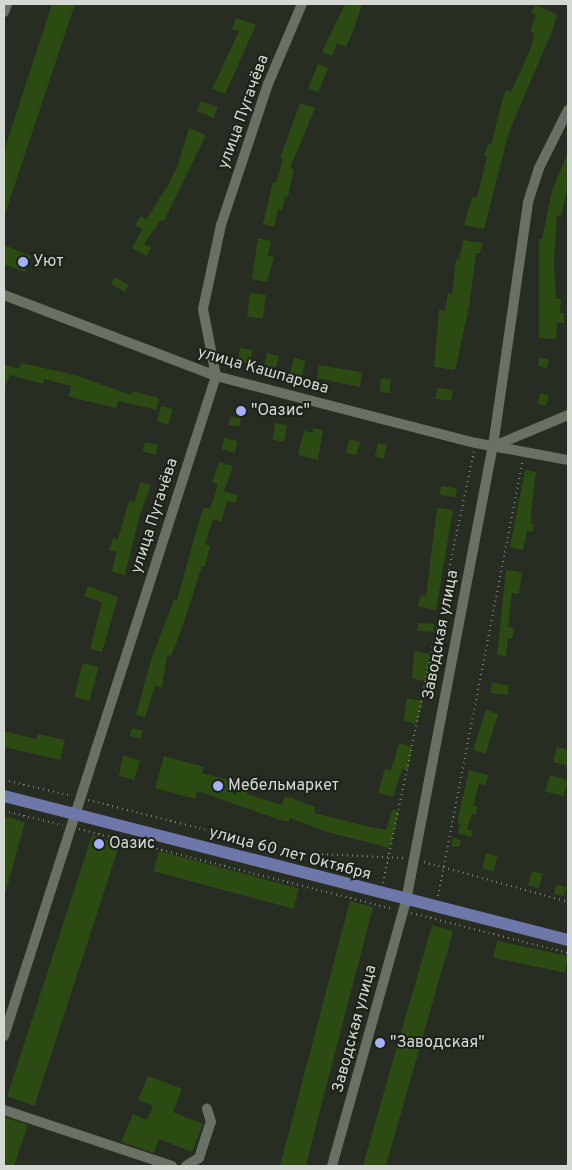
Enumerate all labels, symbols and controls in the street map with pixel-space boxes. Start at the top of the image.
street label: улица Пугачёва [214,52,274,172]
place label: Уют [33,252,64,272]
marker: Уют [17,256,29,268]
street label: улица Кашпарова [195,343,331,399]
place label: "Оазис" [251,401,310,421]
marker: "Оазис" [235,405,247,417]
street label: улица Пугачёва [127,456,183,576]
street label: Заводская улица [419,569,463,701]
place label: Мебельмаркет [228,776,339,796]
marker: Мебельмаркет [212,780,224,792]
street label: улица 60 лет Октября [207,823,373,885]
place label: Оазис [109,834,155,854]
marker: Оазис [93,838,105,850]
street label: Заводская улица [329,963,381,1095]
place label: "Заводская" [390,1033,485,1053]
marker: "Заводская" [374,1037,386,1049]

